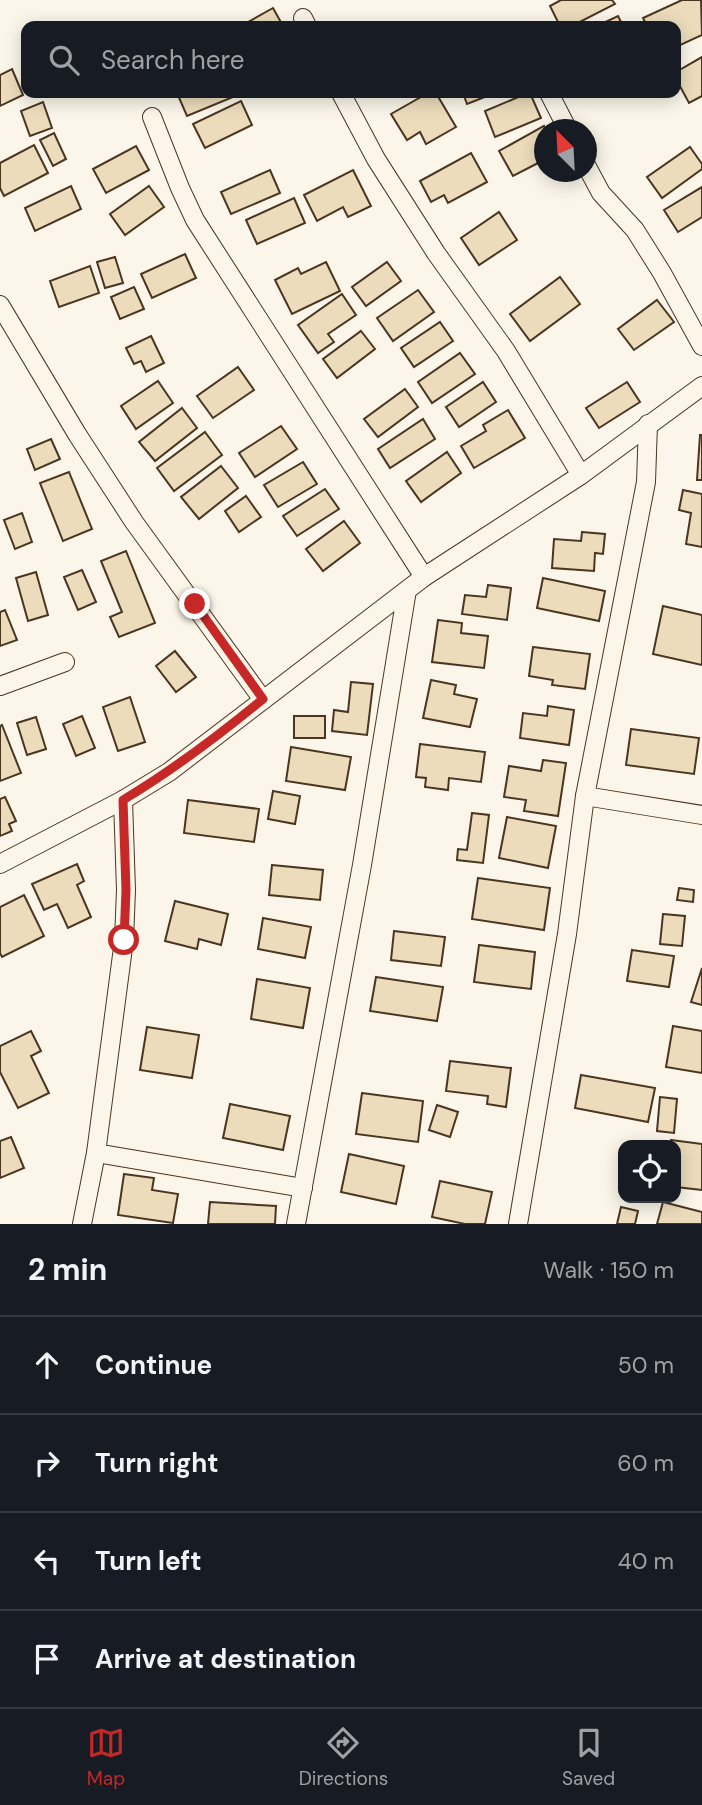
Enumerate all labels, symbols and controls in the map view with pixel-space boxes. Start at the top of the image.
search box [21,21,681,98]
icon: search [45,41,83,79]
text: Search here [101,43,244,77]
north arrow [534,119,597,182]
route end [179,588,210,619]
route start [108,924,139,955]
map controls [618,1140,681,1203]
button: locate [618,1140,681,1203]
text: 2 min [28,1250,107,1289]
text: Walk · 150 m [543,1255,674,1285]
icon: ahead [28,1346,66,1384]
text: Continue [95,1348,212,1382]
text: 50 m [618,1350,674,1380]
icon: right [28,1444,66,1482]
text: Turn right [95,1446,219,1480]
text: 60 m [617,1448,674,1478]
icon: left [28,1542,66,1580]
text: Turn left [95,1544,202,1578]
text: 40 m [618,1546,674,1576]
icon: arrive [28,1640,66,1678]
text: Arrive at destination [95,1642,356,1676]
tab: Map [87,1724,125,1791]
tab: Directions [299,1724,388,1791]
tab: Saved [562,1724,615,1791]

